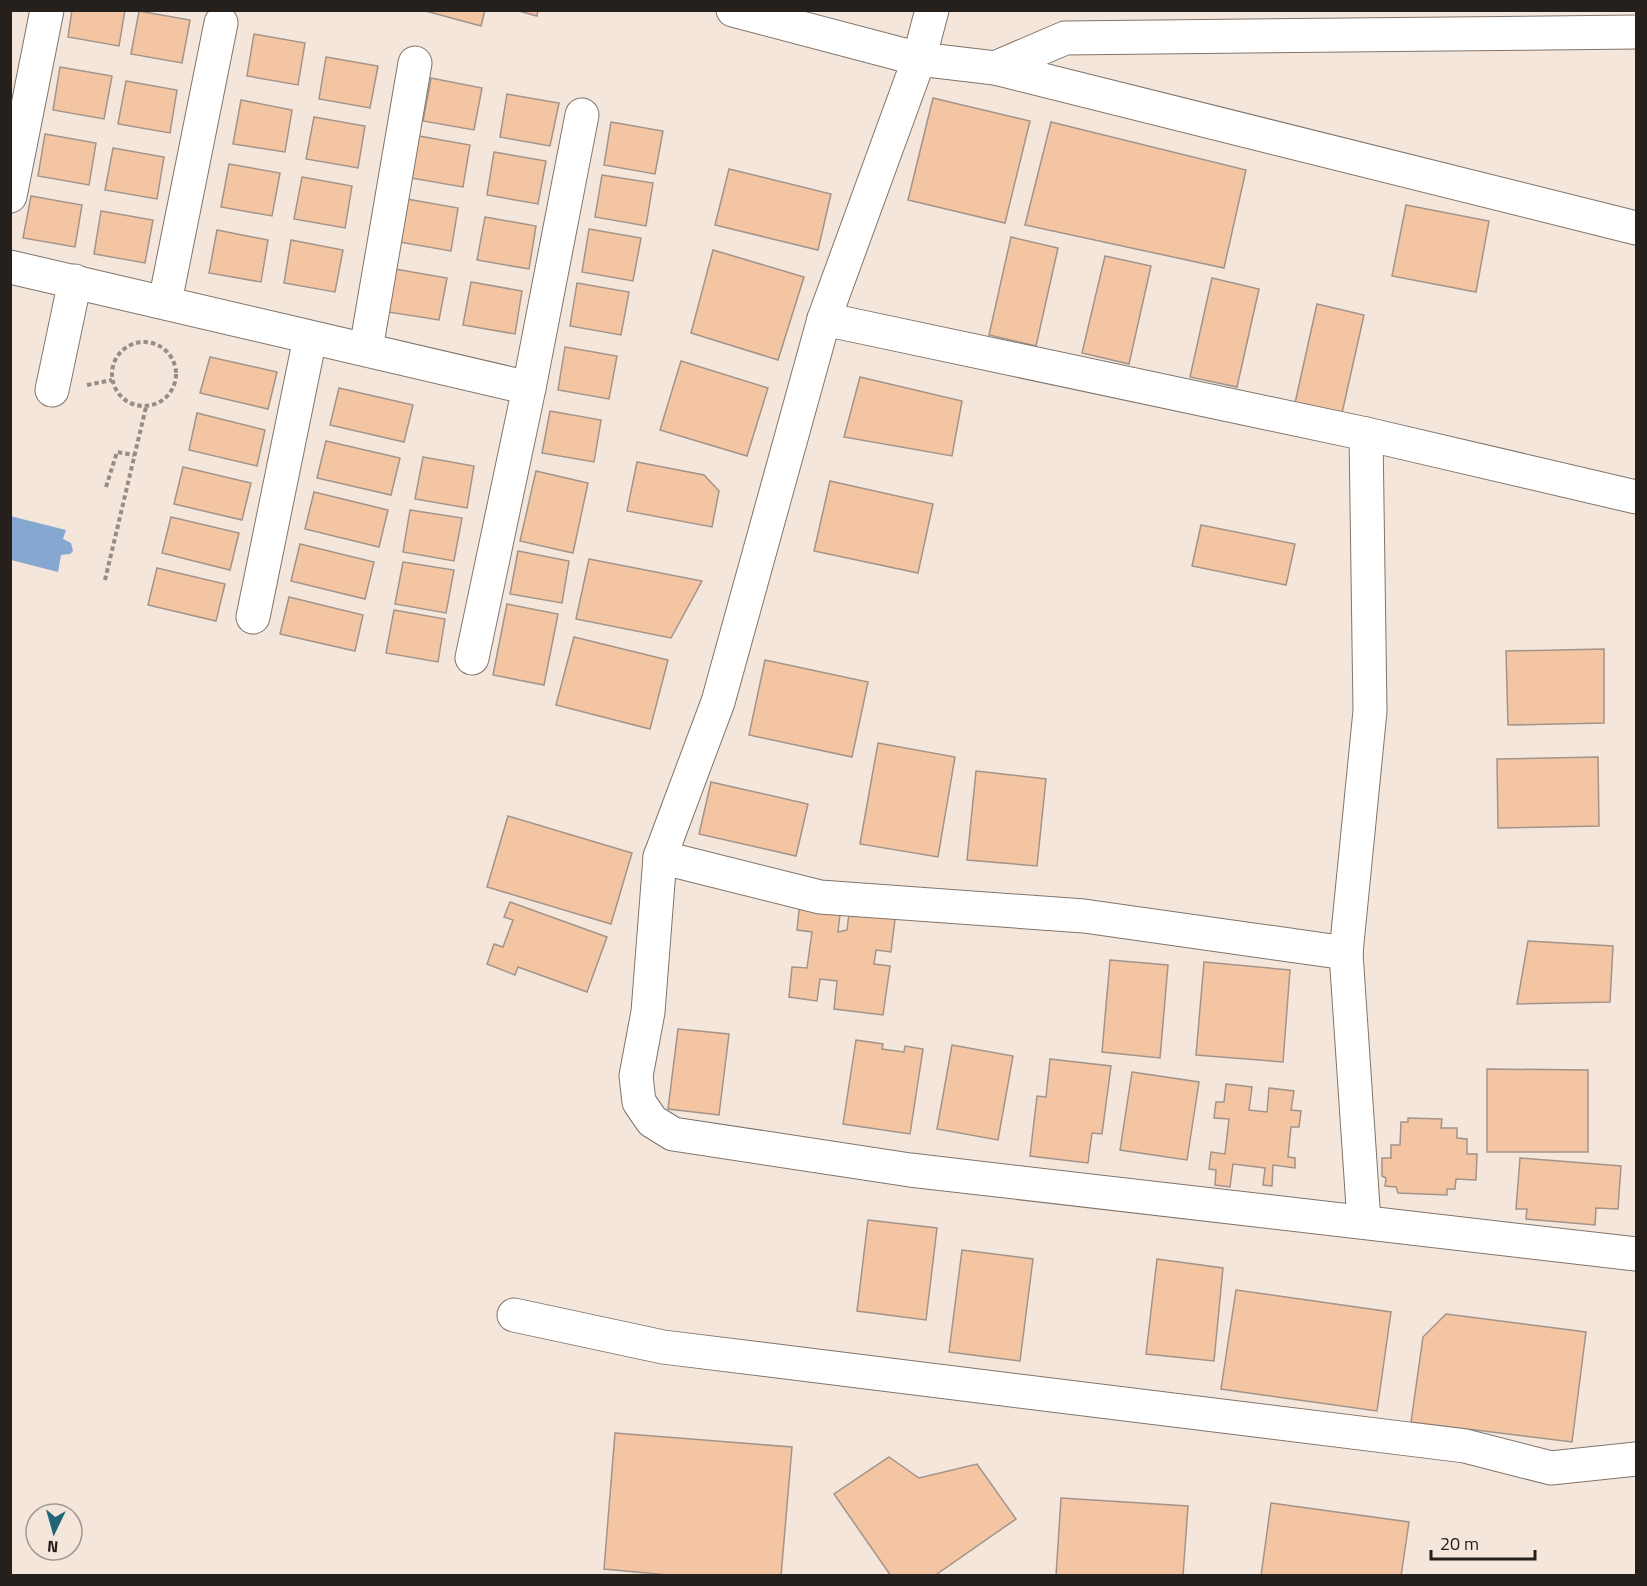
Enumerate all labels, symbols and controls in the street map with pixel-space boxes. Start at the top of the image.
north arrow [24,1502,84,1562]
scale bar [1431,1523,1534,1561]
text: 20 m [1440,1530,1479,1557]
text: N [46,1535,59,1559]

